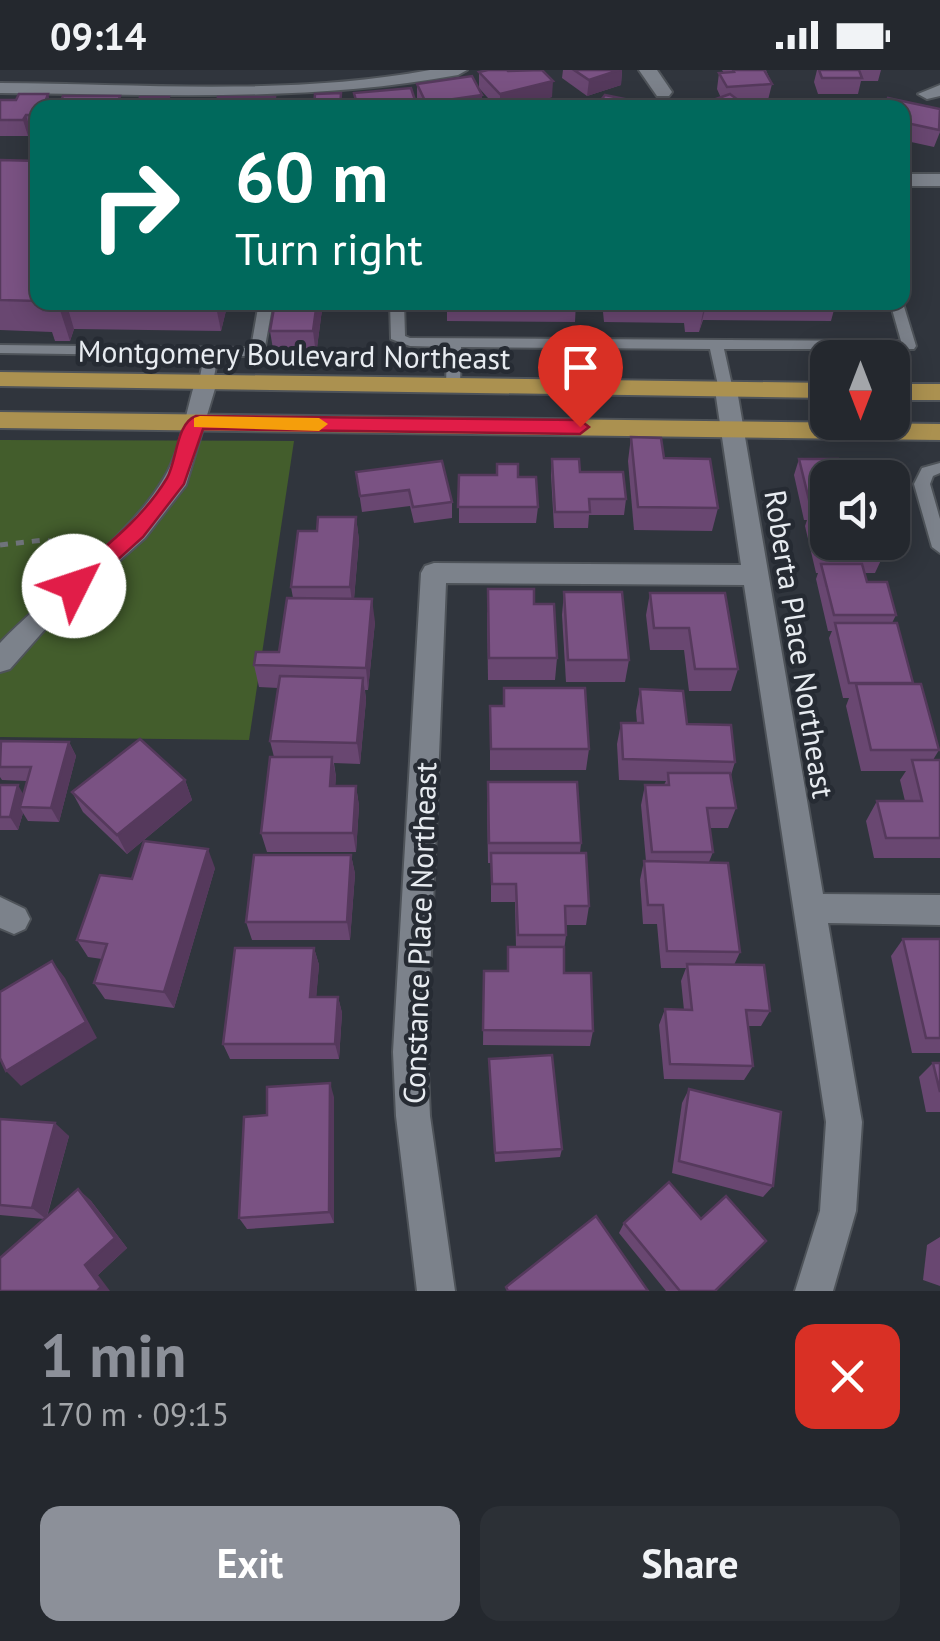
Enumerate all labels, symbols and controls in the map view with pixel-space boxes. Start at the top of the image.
text: 09:14 [50,11,146,60]
text: 60 m [235,131,388,221]
icon: right [70,140,200,270]
text: Turn right [235,219,423,277]
pin [538,325,623,428]
street label: Montgomery Boulevard Northeast [77,331,511,377]
icon: arrive [553,340,608,395]
north arrow [810,340,910,440]
map controls [810,340,910,560]
button: sound [810,460,910,560]
street label: Roberta Place Northeast [756,487,844,801]
position arrow [22,534,126,638]
street label: Constance Place Northeast [394,761,444,1105]
text: 1 min [40,1316,186,1394]
button: close [795,1324,900,1429]
text: 170 m · 09:15 [40,1393,229,1435]
button: Exit [40,1506,460,1621]
button: Share [480,1506,900,1621]

